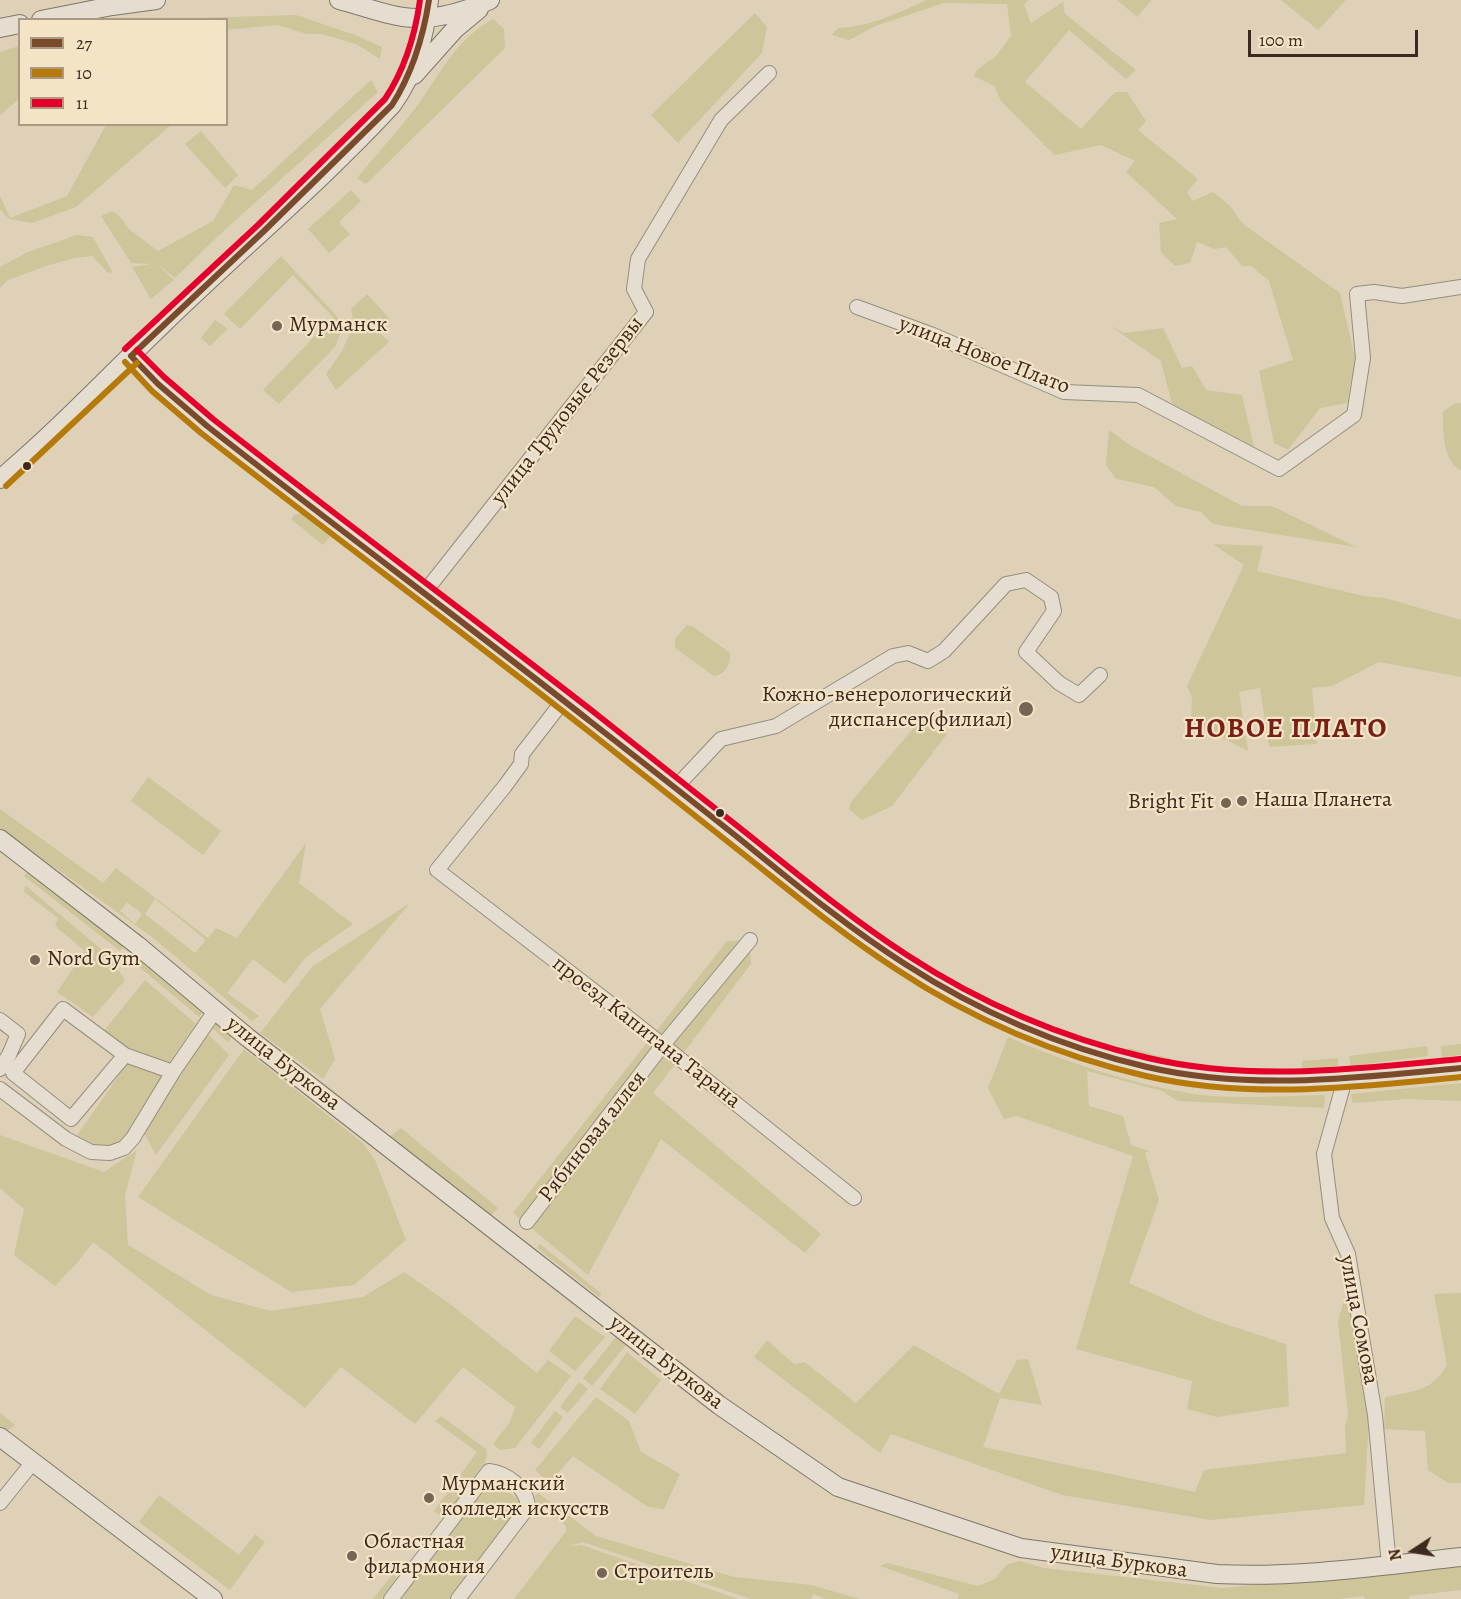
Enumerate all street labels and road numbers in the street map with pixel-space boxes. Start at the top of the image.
street label: улица Новое Плато [895,311,1073,401]
street label: улица Трудовые Резервы [486,312,650,510]
street label: проезд Капитана Тарана [546,951,746,1115]
street label: улица Буркова [221,1011,345,1117]
street label: Рябиновая аллея [534,1066,652,1208]
street label: улица Сомова [1333,1253,1383,1387]
street label: улица Буркова [604,1310,728,1416]
street label: улица Буркова [1049,1539,1189,1585]

